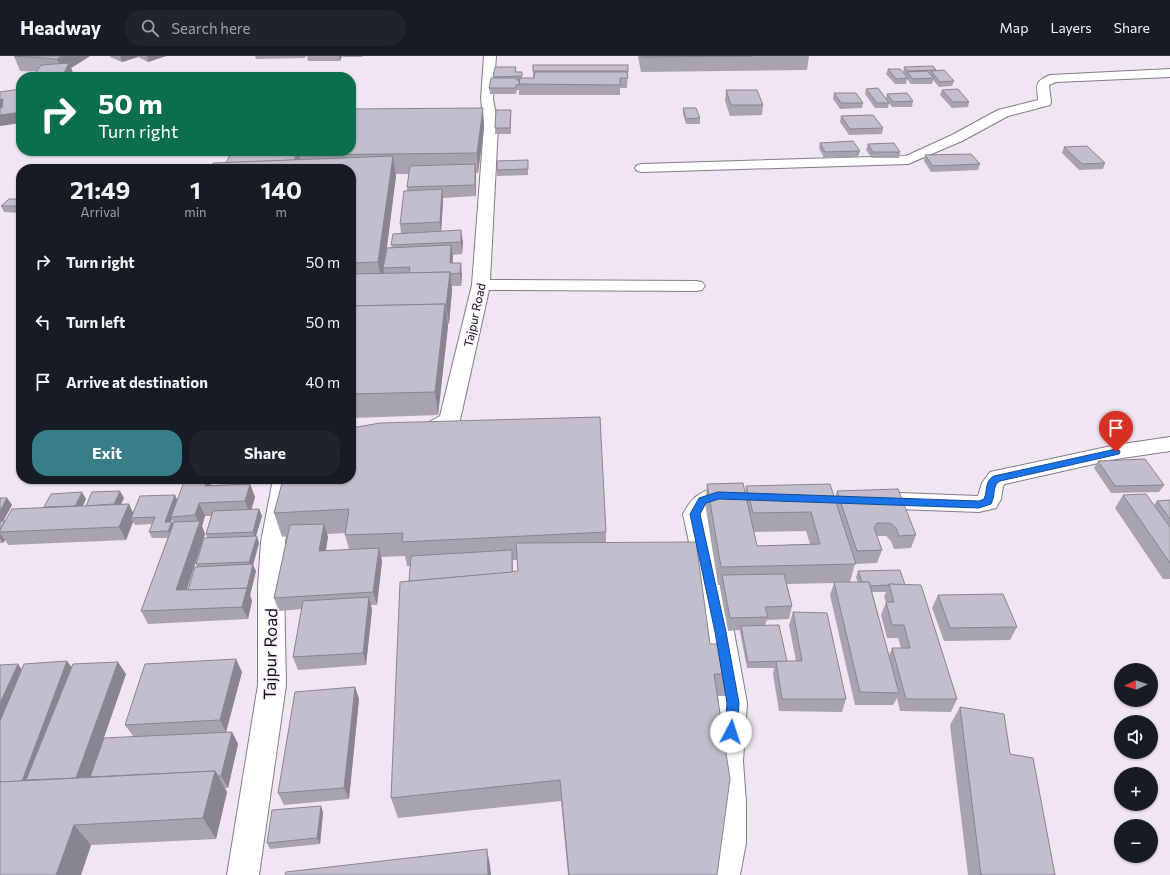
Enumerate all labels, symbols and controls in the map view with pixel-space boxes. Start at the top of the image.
search box [125,10,405,46]
text: Headway [20,16,101,39]
icon: search [139,17,161,39]
text: Search here [171,19,251,37]
text: Map [1000,19,1028,36]
text: Layers [1050,19,1092,36]
text: Share [1114,19,1150,36]
text: 50 m [98,86,163,120]
icon: right [32,88,84,140]
text: Turn right [98,120,178,142]
text: 21:49 [70,175,130,204]
text: 1 [190,175,201,204]
text: 140 [260,175,302,204]
text: Arrival [81,204,120,220]
text: min [184,204,206,220]
text: m [276,204,287,220]
icon: right [32,251,54,273]
text: Turn right [66,253,135,271]
text: 50 m [306,253,340,271]
street label: Tajpur Road [460,282,488,348]
icon: left [32,311,54,333]
text: Turn left [66,313,125,331]
text: 50 m [306,313,340,331]
icon: arrive [32,371,54,393]
text: Arrive at destination [66,373,208,391]
text: 40 m [305,373,340,391]
pin [1099,411,1133,452]
icon: arrive [1105,417,1127,439]
button: Exit [32,430,182,476]
button: Share [190,430,340,476]
street label: Tajpur Road [259,608,281,700]
north arrow [1114,663,1158,707]
map controls [1114,663,1158,863]
position arrow [710,711,752,753]
button: sound [1114,715,1158,759]
button: + [1114,767,1158,811]
button: − [1114,819,1158,863]

